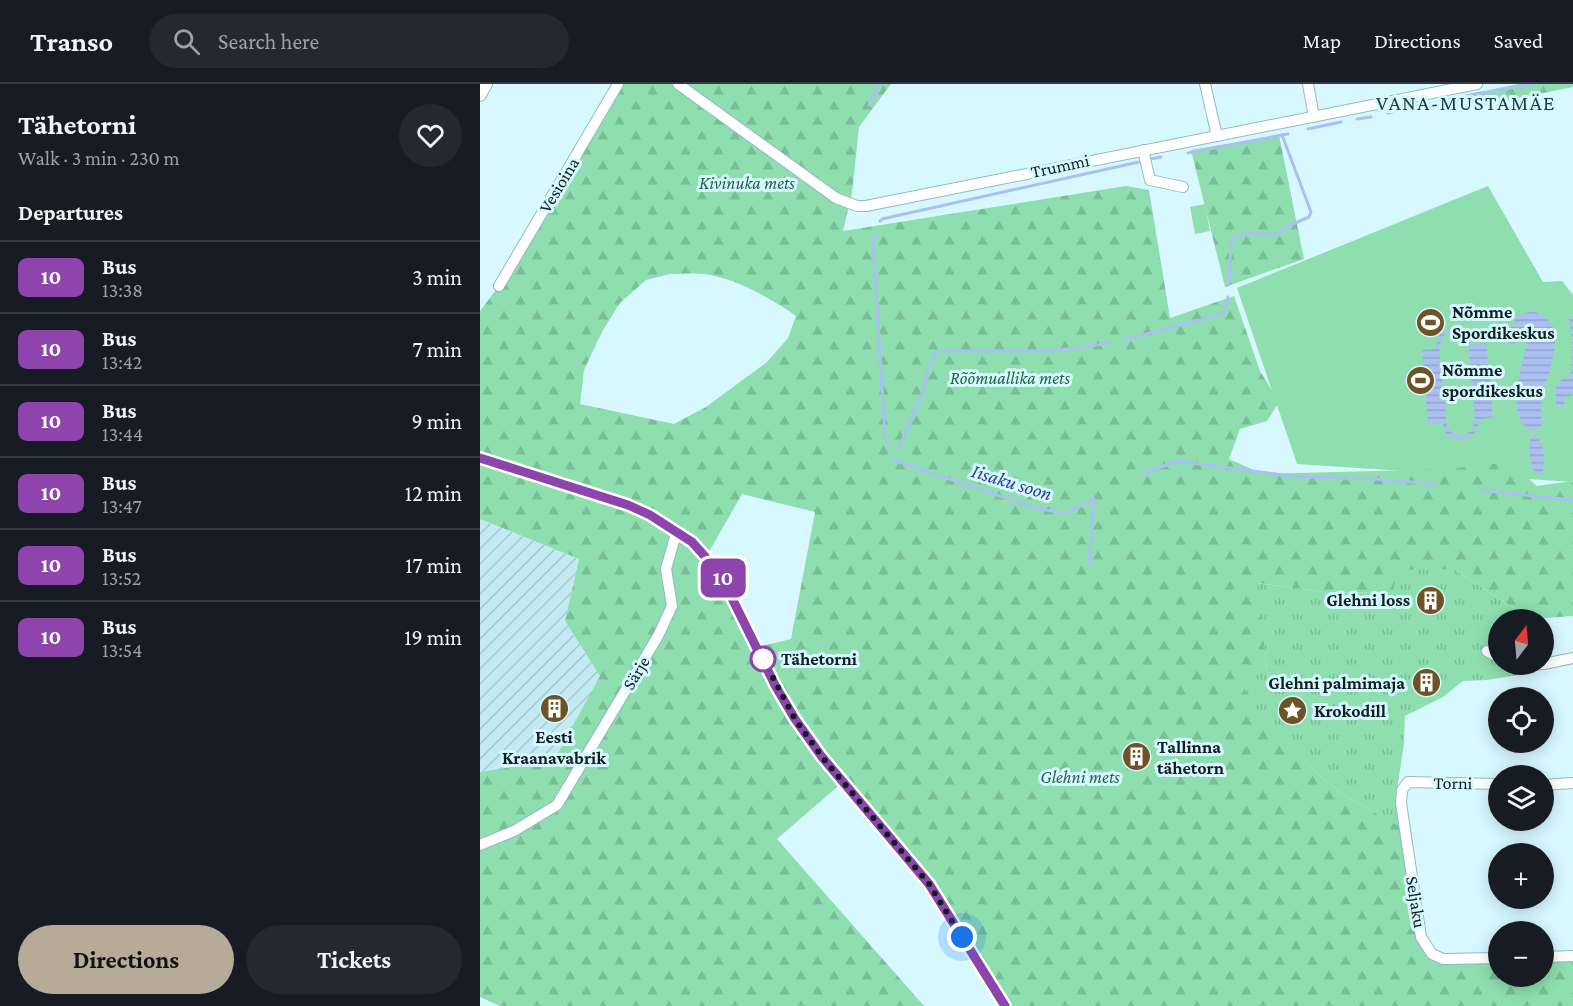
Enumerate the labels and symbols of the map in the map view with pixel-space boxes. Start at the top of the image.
district label: VANA-MUSTAMÄE [1376,91,1556,115]
street label: Trummi [1029,150,1091,182]
street label: Vesioina [535,154,583,216]
park label: Kivinuka mets [699,173,795,193]
place label: Nõmme Spordikeskus [1452,302,1555,343]
sports icon: Nõmme Spordikeskus [1415,306,1447,338]
place label: Nõmme spordikeskus [1442,360,1543,401]
sports icon: Nõmme spordikeskus [1405,364,1437,396]
park label: Rõõmuallika mets [950,368,1070,388]
water label: Iisaku soon [969,459,1055,505]
line badge: 10 [696,558,750,598]
building icon: Glehni loss [1415,584,1447,616]
place label: Glehni loss [1326,590,1410,610]
north arrow [1488,609,1554,675]
marker: Tähetorni [750,646,776,672]
place label: Tähetorni [781,649,858,669]
street label: Särje [618,653,655,694]
building icon: Glehni palmimaja [1410,667,1442,699]
place label: Glehni palmimaja [1268,673,1405,694]
building icon: Eesti Kraanavabrik [538,692,570,724]
place icon: Krokodill [1277,695,1309,727]
place label: Krokodill [1314,701,1386,721]
place label: Eesti Kraanavabrik [502,727,606,768]
place label: Tallinna tähetorn [1157,737,1225,778]
building icon: Tallinna tähetorn [1120,741,1152,773]
park label: Glehni mets [1040,767,1120,787]
street label: Torni [1433,773,1473,793]
street label: Seljaku [1401,875,1430,930]
your location [947,922,977,952]

